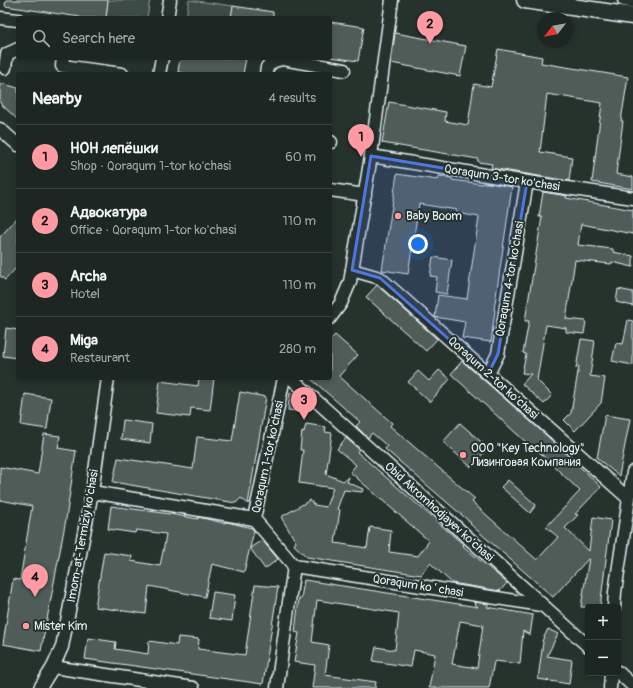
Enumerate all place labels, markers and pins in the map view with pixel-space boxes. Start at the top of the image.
pin: 2 [417,11,443,44]
pin: 1 [348,124,374,157]
place label: Baby Boom [406,209,462,224]
marker: Baby Boom [393,211,403,221]
pin: 3 [291,387,317,420]
place label: OOO "Key Technology" Лизинговая Компания [470,441,585,470]
marker: OOO "Key Technology" Лизинговая Компания [458,450,468,460]
pin: 4 [22,564,48,597]
place label: Mister Kim [34,619,88,634]
marker: Mister Kim [21,621,31,631]

